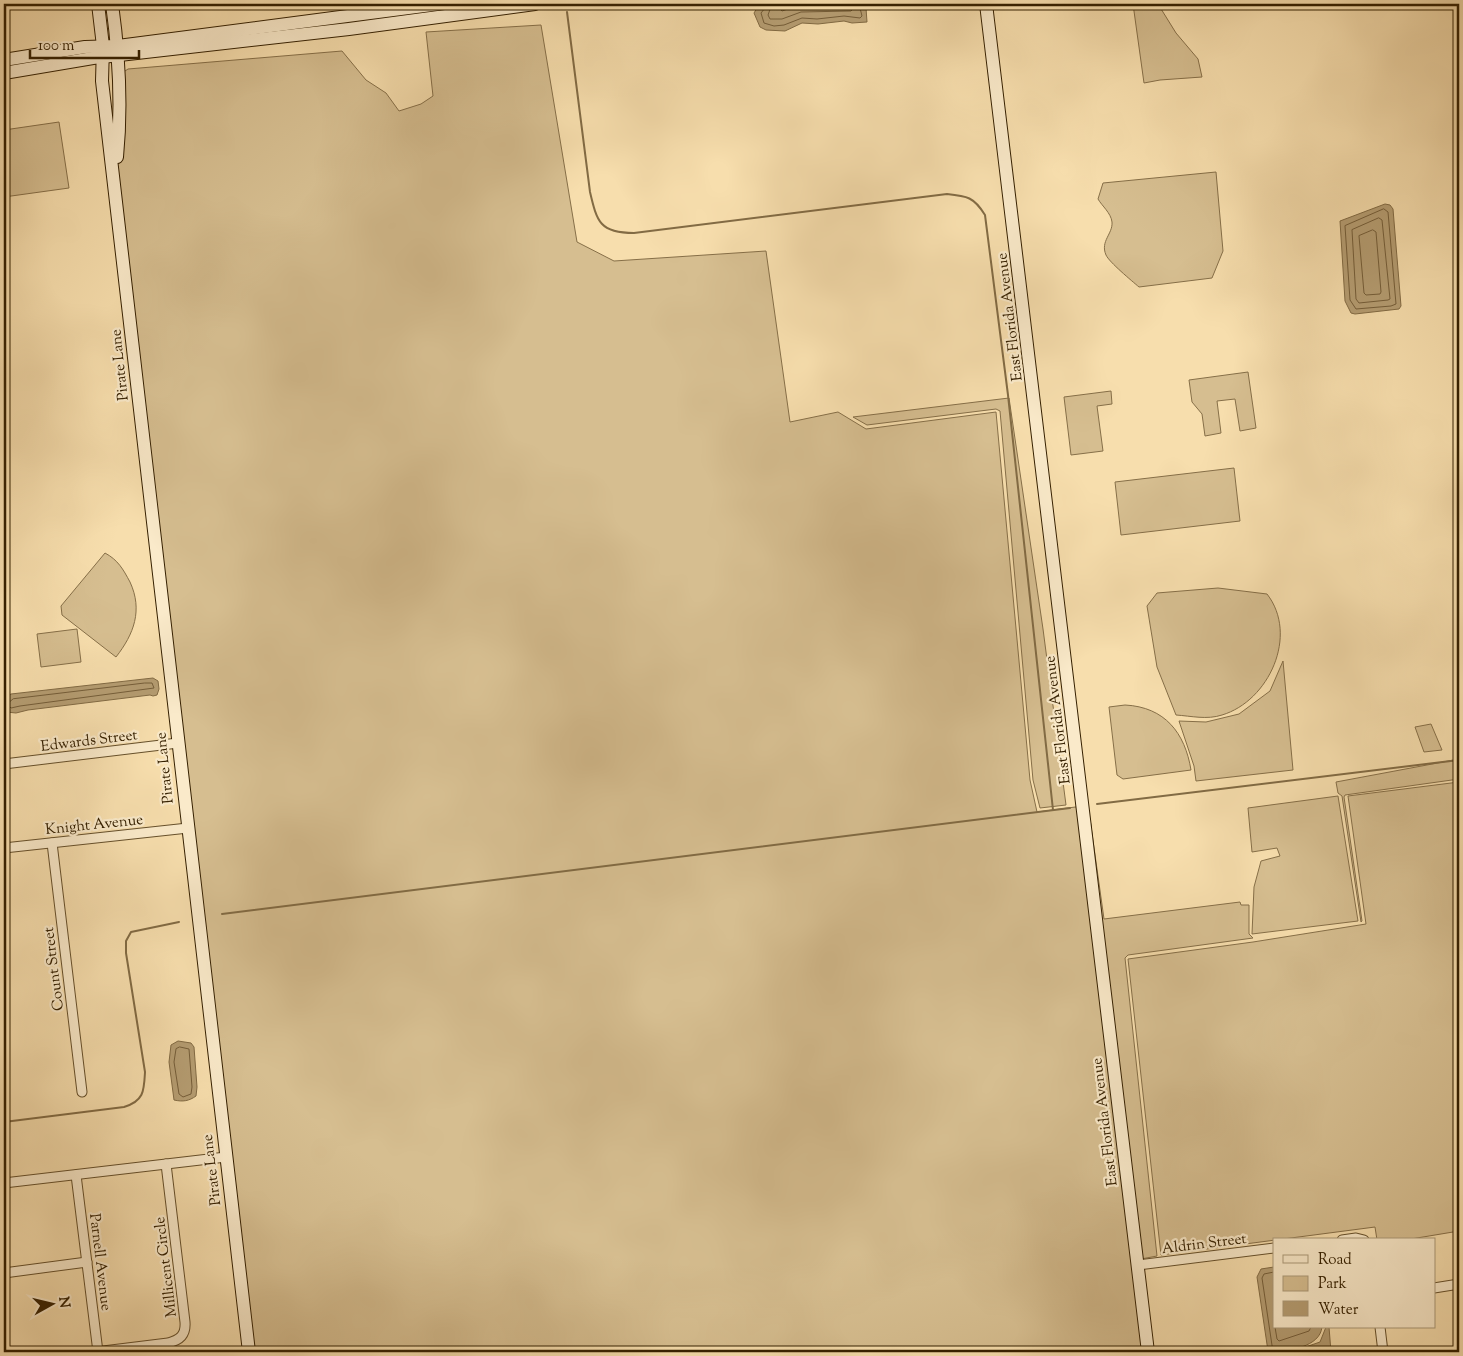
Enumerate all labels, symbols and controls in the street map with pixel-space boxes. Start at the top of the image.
scale bar [30,28,139,60]
text: 100 m [38,36,75,57]
street label: East Florida Avenue [992,251,1029,382]
street label: Pirate Lane [106,328,135,402]
street label: East Florida Avenue [1040,654,1077,785]
street label: Edwards Street [40,725,139,758]
street label: Pirate Lane [151,731,180,805]
street label: Knight Avenue [44,810,144,841]
street label: Count Street [39,926,70,1012]
street label: East Florida Avenue [1087,1056,1124,1187]
street label: Pirate Lane [198,1133,227,1207]
street label: Parnell Avenue [83,1212,116,1312]
street label: Millicent Circle [150,1215,183,1318]
street label: Aldrin Street [1161,1229,1248,1260]
legend [1273,1238,1436,1328]
text: Road [1318,1250,1352,1271]
text: Park [1318,1274,1347,1295]
north arrow [28,1278,78,1328]
text: N [52,1296,74,1309]
text: Water [1318,1300,1359,1321]

